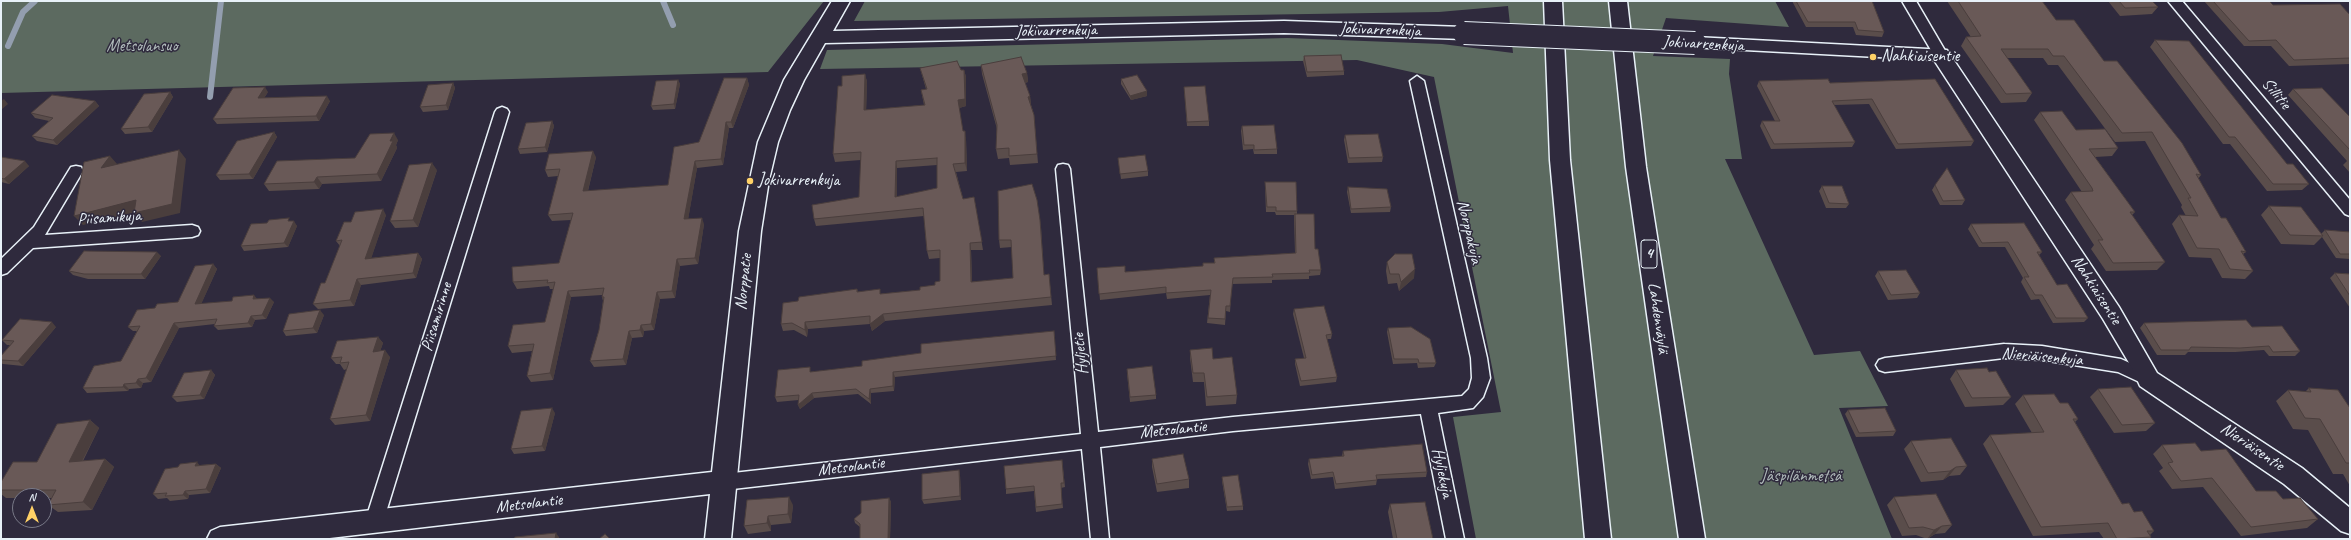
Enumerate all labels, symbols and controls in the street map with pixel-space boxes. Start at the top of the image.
street label: Jokivarrenkuja [1339,18,1421,42]
street label: Jokivarrenkuja [1015,20,1097,42]
street label: Jokivarrenkuja [1662,32,1744,56]
park label: Metsolansuo [107,37,177,57]
place label: Nahkiaisentie [1881,47,1959,67]
marker: Nahkiaisentie [1868,52,1878,62]
street label: Sillitie [2257,74,2295,114]
place label: Jokivarrenkuja [758,171,839,191]
marker: Jokivarrenkuja [745,176,755,186]
street label: Norppakuja [1452,198,1486,266]
street label: Piisamikuja [77,206,141,230]
road number: 4 [1641,240,1657,268]
street label: Nahkiaisentie [2066,252,2126,328]
street label: Norppatie [731,253,757,311]
street label: Piisamirinne [417,280,457,354]
street label: Lahdenväylä [1643,281,1673,355]
street label: Hyljetie [1069,332,1093,376]
street label: Nieriäisenkuja [2001,343,2083,371]
street label: Metsolantie [1139,416,1207,444]
street label: Nieriäisentie [2216,418,2288,476]
street label: Hyljekuja [1427,446,1457,500]
street label: Metsolantie [816,453,886,481]
park label: Jäspilänmetsä [1761,467,1841,487]
north arrow [12,488,52,528]
text: N [29,490,35,504]
street label: Metsolantie [494,490,564,518]

